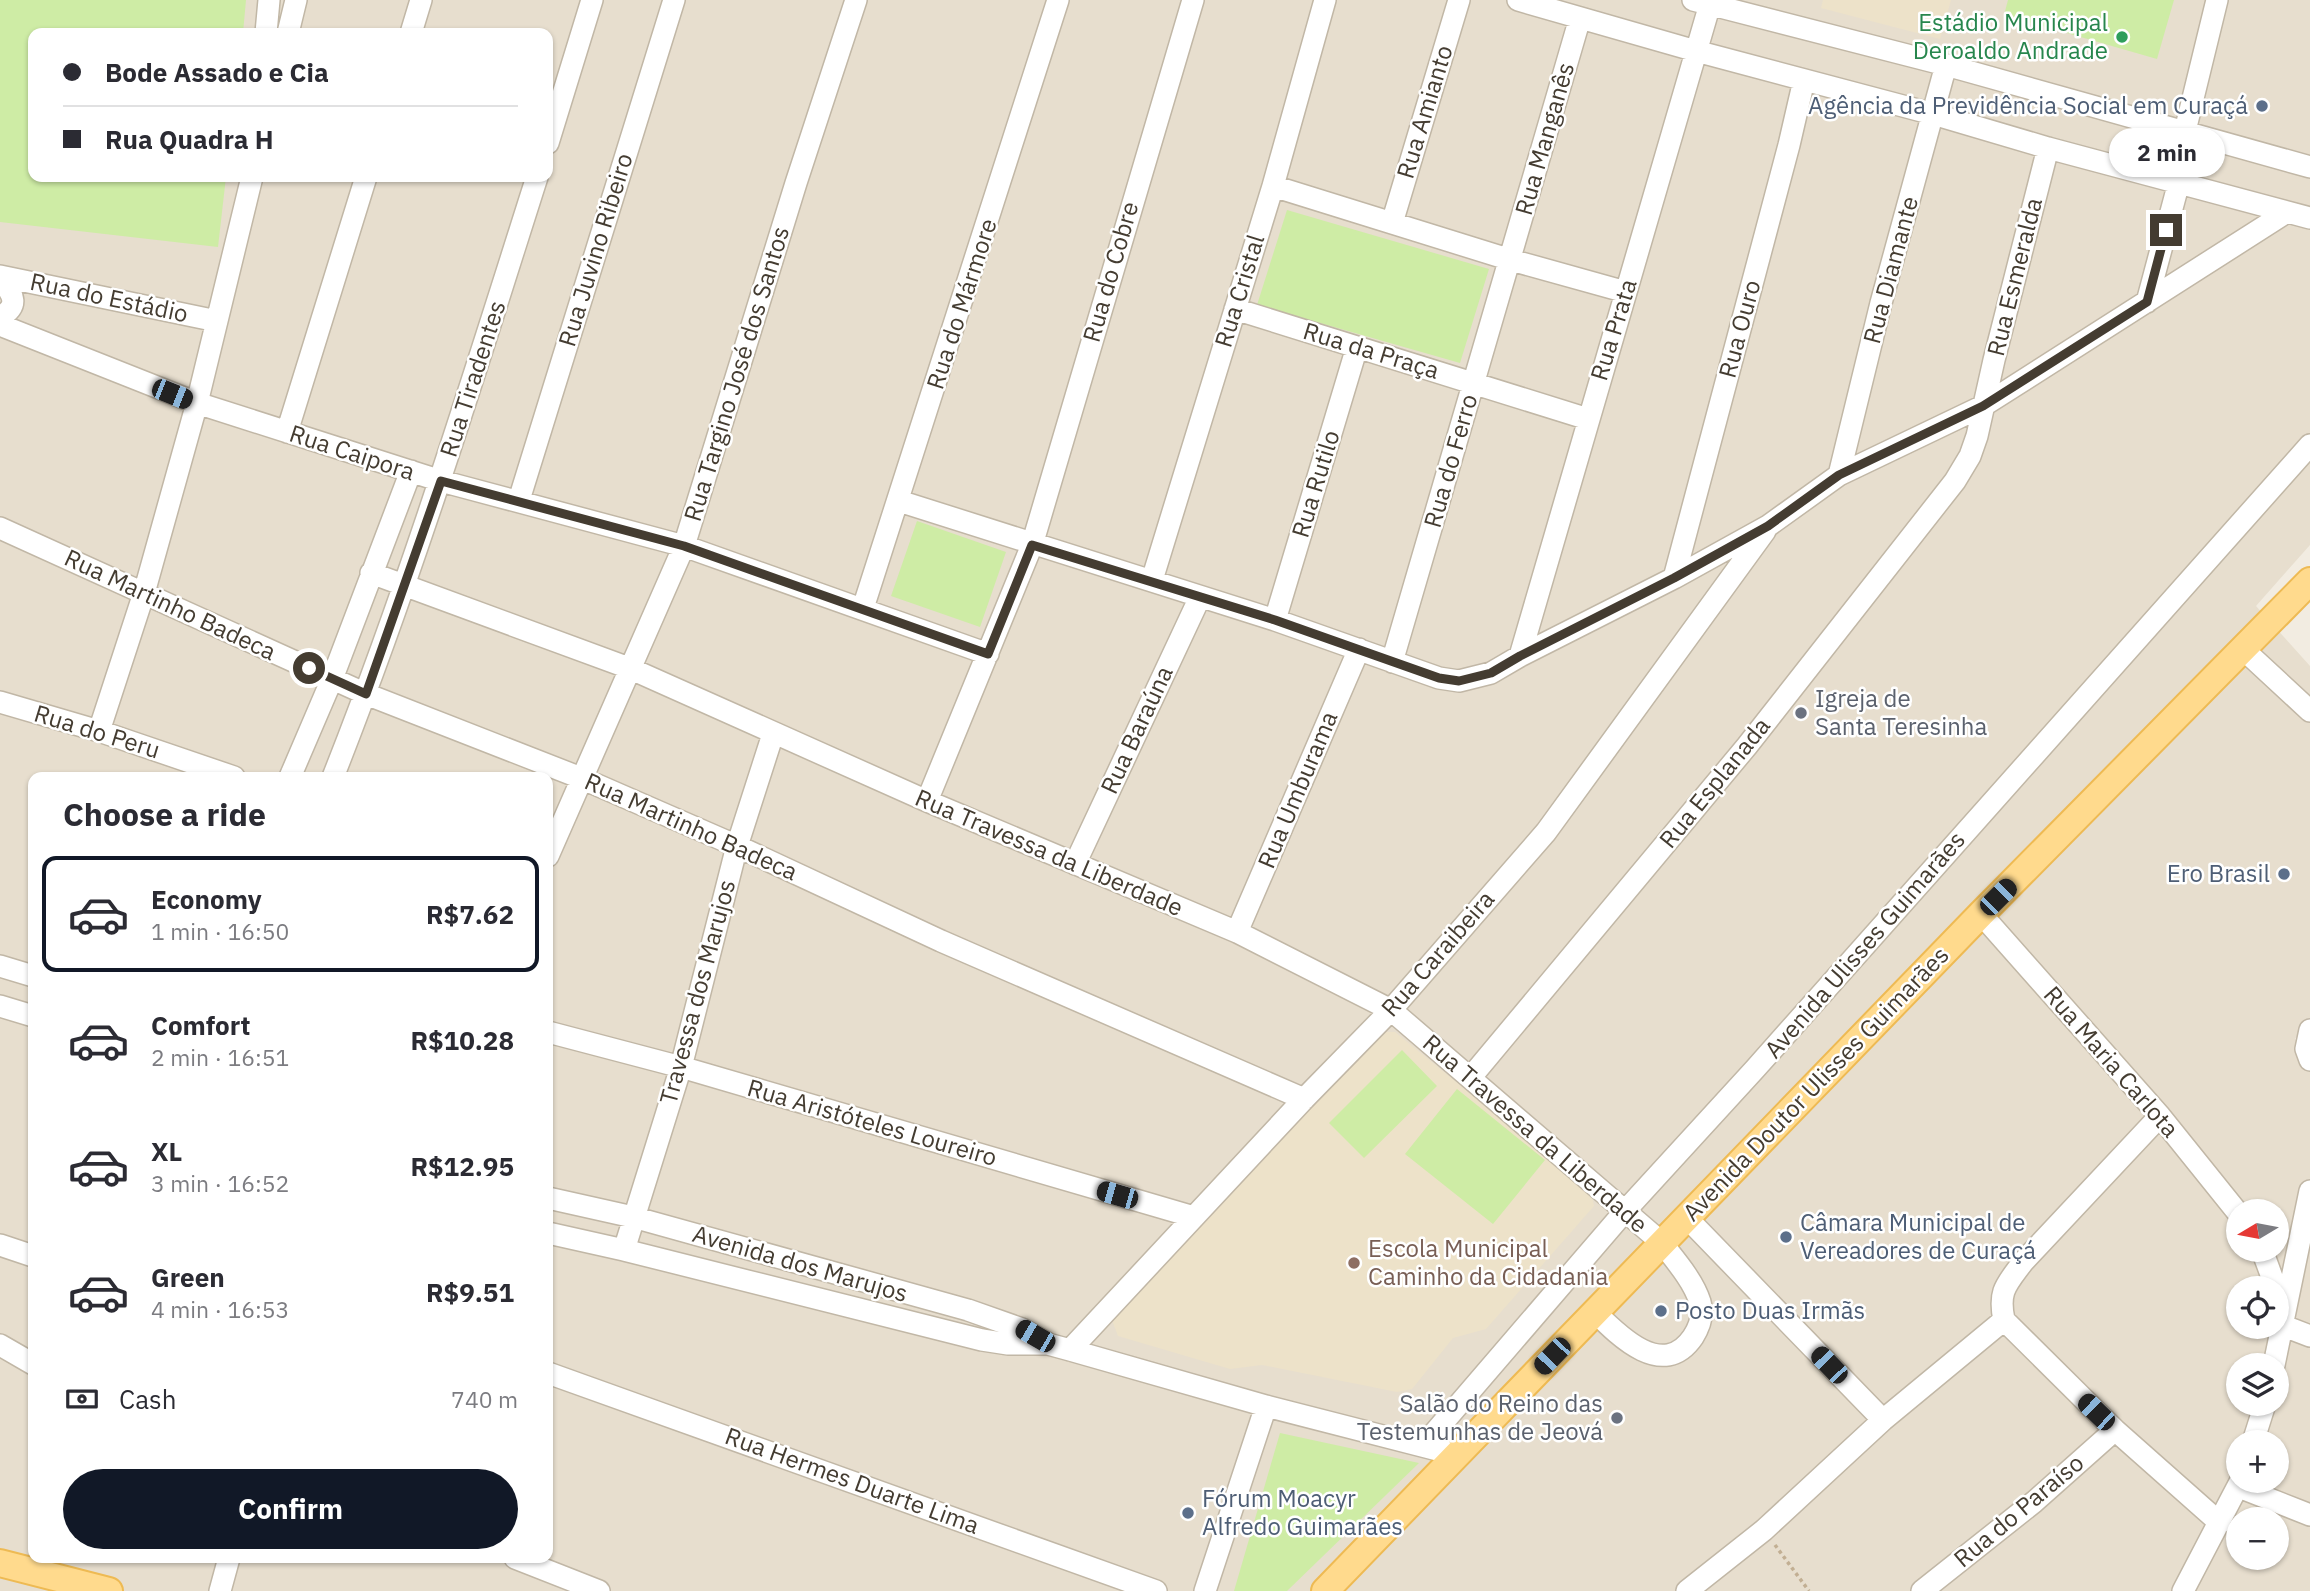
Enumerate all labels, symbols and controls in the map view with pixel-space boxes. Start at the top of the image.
place label: Estádio Municipal Deroaldo Andrade [1913,6,2108,66]
marker: Estádio Municipal Deroaldo Andrade [2114,29,2130,45]
street label: Rua Amianto [1389,41,1460,182]
text: Bode Assado e Cia [105,55,329,89]
street label: Rua Manganês [1507,59,1581,219]
place label: Agência da Previdência Social em Curaçá [1808,89,2248,121]
marker: Agência da Previdência Social em Curaçá [2254,98,2270,114]
text: Rua Quadra H [105,122,274,156]
callout: 2 min [2108,128,2224,177]
text: 2 min [2137,137,2197,167]
street label: Rua Juvino Ribeiro [550,149,640,350]
street label: Rua Diamante [1855,193,1925,347]
street label: Rua Esmeralda [1979,194,2049,359]
street label: Rua do Cobre [1075,198,1145,346]
street label: Rua do Mármore [918,214,1004,393]
route end [2150,214,2182,246]
street label: Rua Targino José dos Santos [676,222,796,525]
street label: Rua Cristal [1207,230,1271,351]
street label: Rua do Estádio [27,265,191,329]
street label: Rua Prata [1582,275,1644,384]
street label: Rua Ouro [1711,276,1767,381]
street label: Rua Tiradentes [432,296,512,461]
street label: Rua da Praça [1299,314,1443,386]
car [149,376,196,412]
street label: Rua do Ferro [1416,390,1484,531]
street label: Rua Caipora [286,417,419,487]
street label: Rua Rutilo [1284,426,1347,541]
street label: Rua Martinho Badeca [59,541,282,667]
route start [293,652,325,684]
street label: Rua Baraúna [1093,660,1180,799]
place label: Igreja de Santa Teresinha [1815,682,1987,742]
street label: Rua do Peru [30,697,164,765]
marker: Igreja de Santa Teresinha [1793,705,1809,721]
street label: Rua Umburama [1250,706,1345,873]
street label: Rua Esplanada [1652,710,1777,854]
street label: Rua Martinho Badeca [580,765,803,888]
street label: Rua Travessa da Liberdade [911,781,1188,923]
text: Choose a ride [63,793,266,835]
street label: Avenida Ulisses Guimarães [1757,824,1972,1065]
place label: Ero Brasil [2167,857,2270,889]
marker: Ero Brasil [2276,866,2292,882]
car [1976,875,2021,919]
street label: Travessa dos Marujos [652,876,742,1107]
text: Economy [151,882,262,916]
icon: car [67,883,130,946]
street label: Rua Caraibeira [1374,883,1501,1023]
text: R$7.62 [426,897,514,931]
text: 1 min · 16:50 [151,916,289,946]
street label: Avenida Doutor Ulisses Guimarães [1675,939,1955,1228]
street label: Rua Maria Carlota [2037,979,2187,1144]
text: Comfort [151,1008,250,1042]
icon: car [67,1009,130,1072]
text: R$10.28 [410,1023,514,1057]
street label: Rua Travessa da Liberdade [1416,1027,1655,1240]
text: 2 min · 16:51 [151,1042,289,1072]
street label: Rua Aristóteles Loureiro [744,1071,1001,1173]
text: XL [151,1134,182,1168]
icon: car [67,1135,130,1198]
text: R$12.95 [410,1149,514,1183]
text: 3 min · 16:52 [151,1168,289,1198]
car [1094,1179,1141,1211]
north arrow [2226,1199,2289,1262]
map controls [2226,1199,2289,1570]
place label: Câmara Municipal de Vereadores de Curaçá [1800,1206,2036,1266]
street label: Avenida dos Marujos [689,1217,912,1309]
marker: Câmara Municipal de Vereadores de Curaçá [1778,1229,1794,1245]
place label: Escola Municipal Caminho da Cidadania [1368,1232,1608,1292]
marker: Escola Municipal Caminho da Cidadania [1346,1255,1362,1271]
text: Green [151,1260,225,1294]
icon: car [67,1261,130,1324]
text: R$9.51 [426,1275,514,1309]
button: locate [2226,1276,2289,1339]
text: 4 min · 16:53 [151,1294,289,1324]
place label: Posto Duas Irmãs [1675,1294,1865,1326]
marker: Posto Duas Irmãs [1653,1303,1669,1319]
car [1012,1316,1059,1356]
car [1530,1334,1575,1378]
car [1807,1343,1852,1387]
button: layers [2226,1353,2289,1416]
icon: cash [63,1380,101,1418]
text: Cash [119,1382,176,1416]
text: 740 m [451,1384,518,1414]
place label: Salão do Reino das Testemunhas de Jeová [1357,1387,1603,1447]
car [2074,1390,2119,1434]
marker: Salão do Reino das Testemunhas de Jeová [1609,1410,1625,1426]
street label: Rua Hermes Duarte Lima [721,1419,984,1541]
button: + [2226,1430,2289,1493]
street label: Rua do Paraíso [1947,1446,2090,1574]
button: Confirm [63,1469,518,1549]
place label: Fórum Moacyr Alfredo Guimarães [1202,1482,1403,1542]
marker: Fórum Moacyr Alfredo Guimarães [1180,1505,1196,1521]
button: − [2226,1507,2289,1570]

